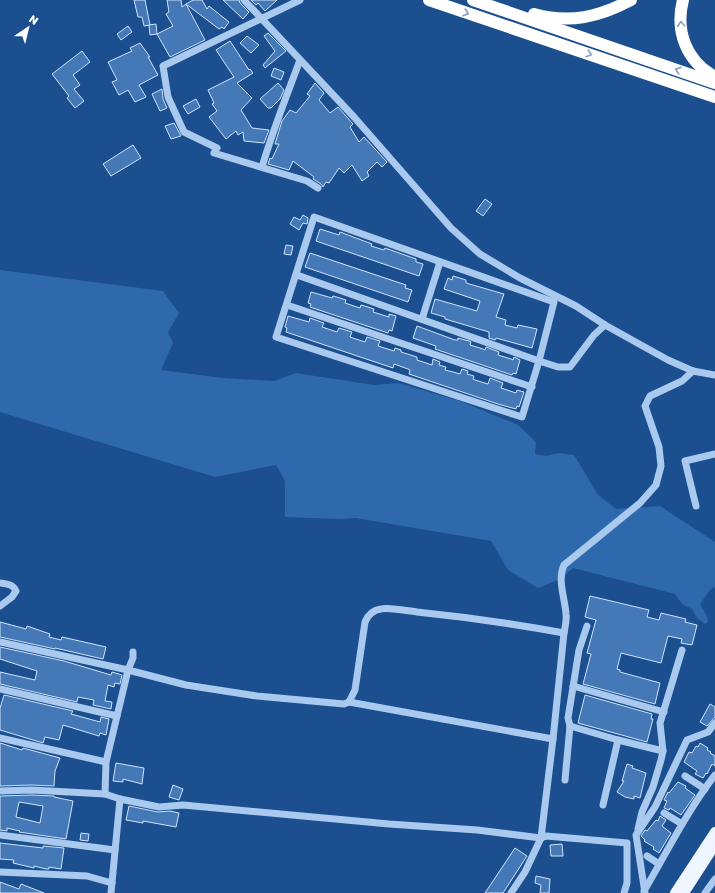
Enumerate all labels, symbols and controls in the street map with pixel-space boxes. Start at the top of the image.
north arrow [8,8,48,48]
one-way arrow [462,8,469,16]
text: N [27,12,41,27]
one-way arrow [677,20,685,26]
one-way arrow [585,50,592,58]
one-way arrow [675,66,682,75]

